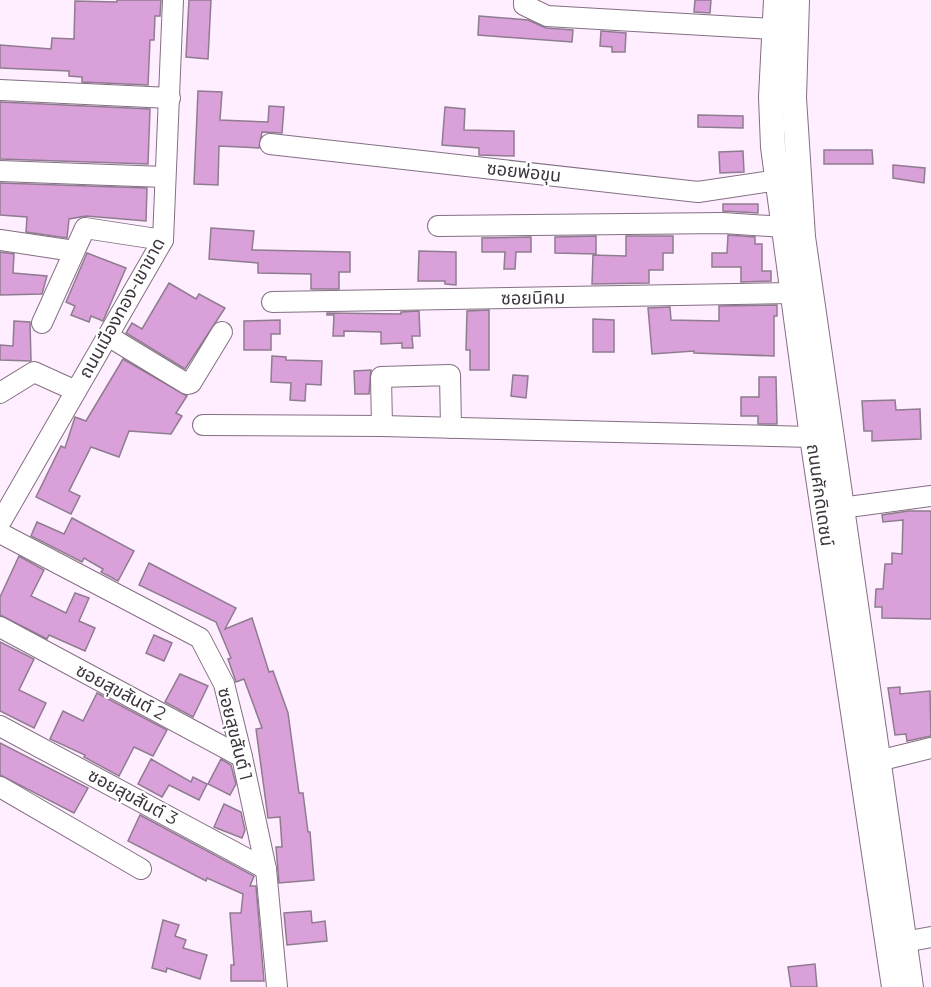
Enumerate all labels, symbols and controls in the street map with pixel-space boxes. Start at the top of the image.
street label: ซอยพ่อขุน [486,157,562,187]
street label: ถนนเมืองทอง-เขาขาด [74,234,170,382]
street label: ซอยนิคม [501,286,565,310]
street label: ถนนศักดิเดชน์ [802,442,838,548]
street label: ซอยสุขสันต์ 2 [72,659,170,725]
street label: ซอยสุขสันต์ 1 [213,685,257,783]
street label: ซอยสุขสันต์ 3 [84,764,182,830]

